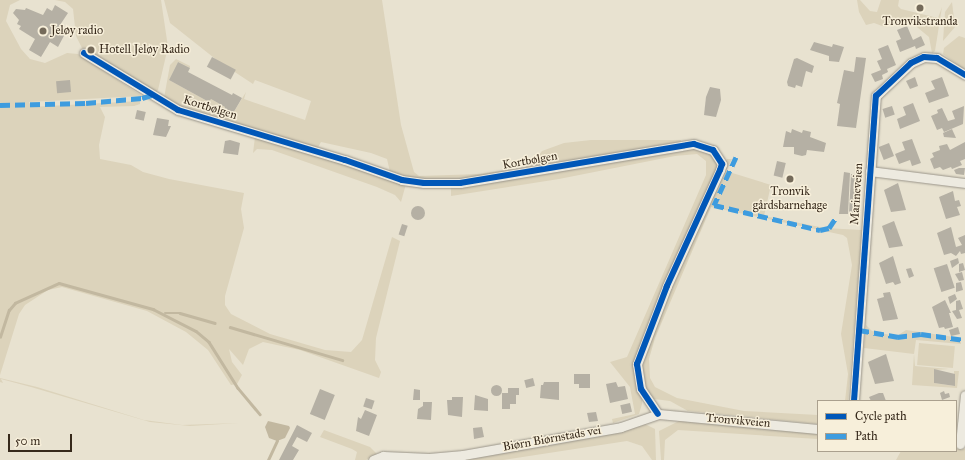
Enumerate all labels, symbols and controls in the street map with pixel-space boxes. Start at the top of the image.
marker: Tronvikstranda [915,3,925,13]
place label: Tronvikstranda [882,15,958,29]
place label: Jeløy radio [51,24,103,38]
marker: Jeløy radio [38,26,48,36]
place label: Hotell Jeløy Radio [99,43,190,57]
marker: Hotell Jeløy Radio [86,45,96,55]
street label: Kortbølgen [181,93,239,123]
street label: Kortbølgen [501,149,559,173]
street label: Marineveien [848,163,866,225]
marker: Tronvik gårdsbarnehage [785,174,795,184]
place label: Tronvik gårdsbarnehage [753,185,827,213]
legend [817,400,957,452]
text: Cycle path [855,409,907,423]
street label: Tronvikveien [705,411,771,431]
street label: Biørn Biørnstads vei [502,423,602,455]
scale bar [10,426,74,452]
text: Path [855,429,878,443]
text: 50 m [15,434,40,448]

